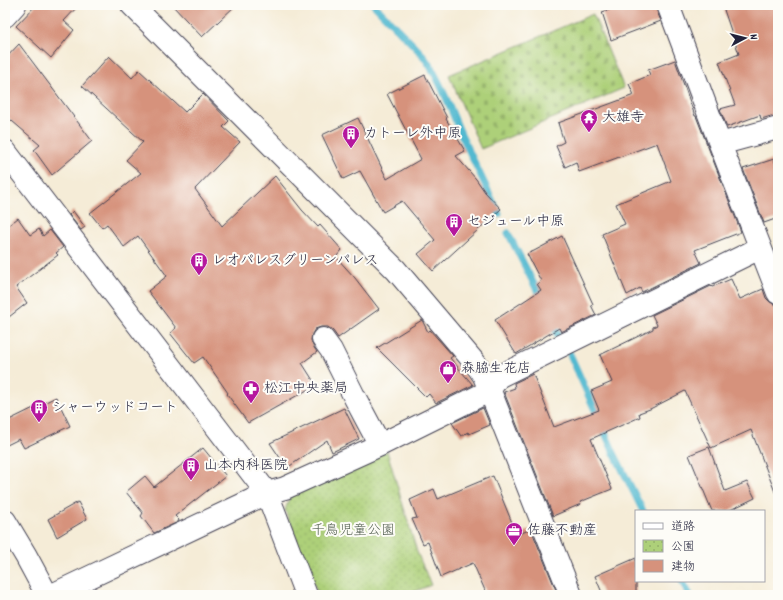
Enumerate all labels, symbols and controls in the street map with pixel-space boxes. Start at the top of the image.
north arrow [725,18,765,58]
text: N [745,33,761,41]
temple icon: 大雄寺 [579,108,599,133]
place label: 大雄寺 [602,108,644,128]
building icon: カトーレ外中原 [341,124,361,149]
place label: カトーレ外中原 [364,124,461,144]
building icon: セジュール中原 [444,212,464,237]
place label: セジュール中原 [467,212,564,232]
building icon: レオパレスグリーンパレス [189,251,209,276]
place label: レオパレスグリーンパレス [212,251,379,271]
shop icon: 森脇生花店 [438,359,458,384]
place label: 森脇生花店 [461,359,531,379]
pharmacy icon: 松江中央薬局 [241,379,261,404]
place label: 松江中央薬局 [264,379,348,399]
building icon: シャーウッドコート [29,398,49,423]
place label: シャーウッドコート [52,398,178,418]
building icon: 山本内科医院 [181,456,201,481]
place label: 山本内科医院 [204,456,288,476]
legend [635,510,765,582]
text: 道路 [671,519,695,536]
park label: 千鳥児童公園 [311,521,395,541]
office icon: 佐藤不動産 [504,521,524,546]
place label: 佐藤不動産 [527,521,597,541]
text: 公園 [671,539,695,556]
text: 建物 [671,559,695,576]

